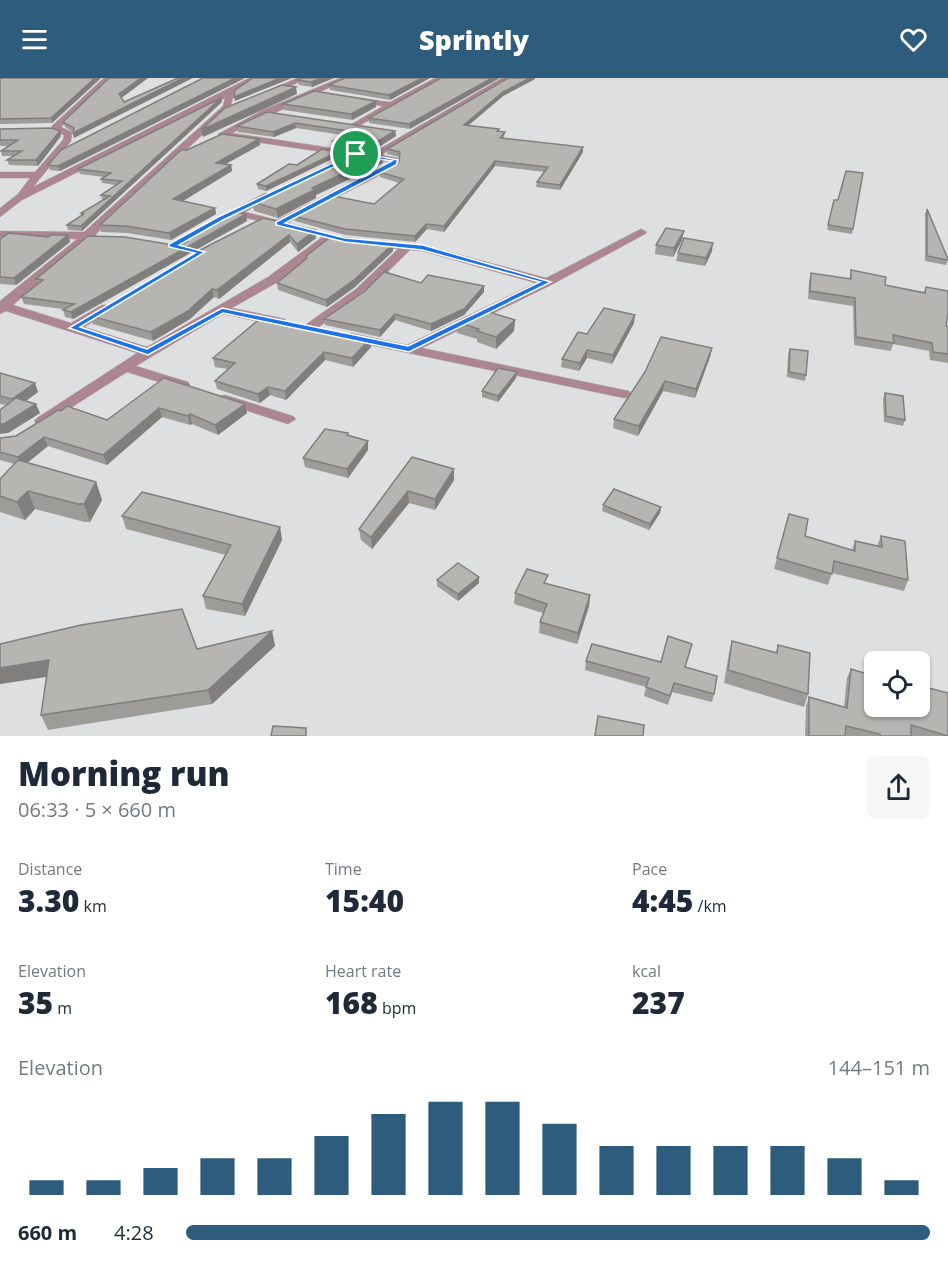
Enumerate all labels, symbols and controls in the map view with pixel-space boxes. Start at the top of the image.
text: Sprintly [419,21,529,58]
icon: menu [18,23,51,56]
icon: heart [897,23,930,56]
pin [330,128,381,179]
icon: arrive [339,137,372,170]
map controls [864,651,930,717]
button: locate [864,651,930,717]
text: Morning run [18,751,230,796]
button: share [867,756,930,819]
text: 06:33 · 5 × 660 m [18,796,176,823]
text: Distance [18,858,82,880]
text: Time [325,858,362,880]
text: Pace [632,858,667,880]
text: 3.30 [18,880,79,921]
text: 15:40 [325,880,404,921]
text: 4:45 [632,880,693,921]
text: km [79,895,107,917]
text: /km [693,895,727,917]
text: Elevation [18,960,86,982]
text: Heart rate [325,960,401,982]
text: kcal [632,960,661,982]
text: 35 [18,982,53,1023]
text: 168 [325,982,378,1023]
text: 237 [632,982,685,1023]
text: m [53,997,72,1019]
text: bpm [378,997,416,1019]
text: Elevation [18,1054,103,1081]
text: 144–151 m [828,1054,930,1081]
text: 660 m [18,1219,77,1246]
text: 4:28 [114,1219,154,1246]

